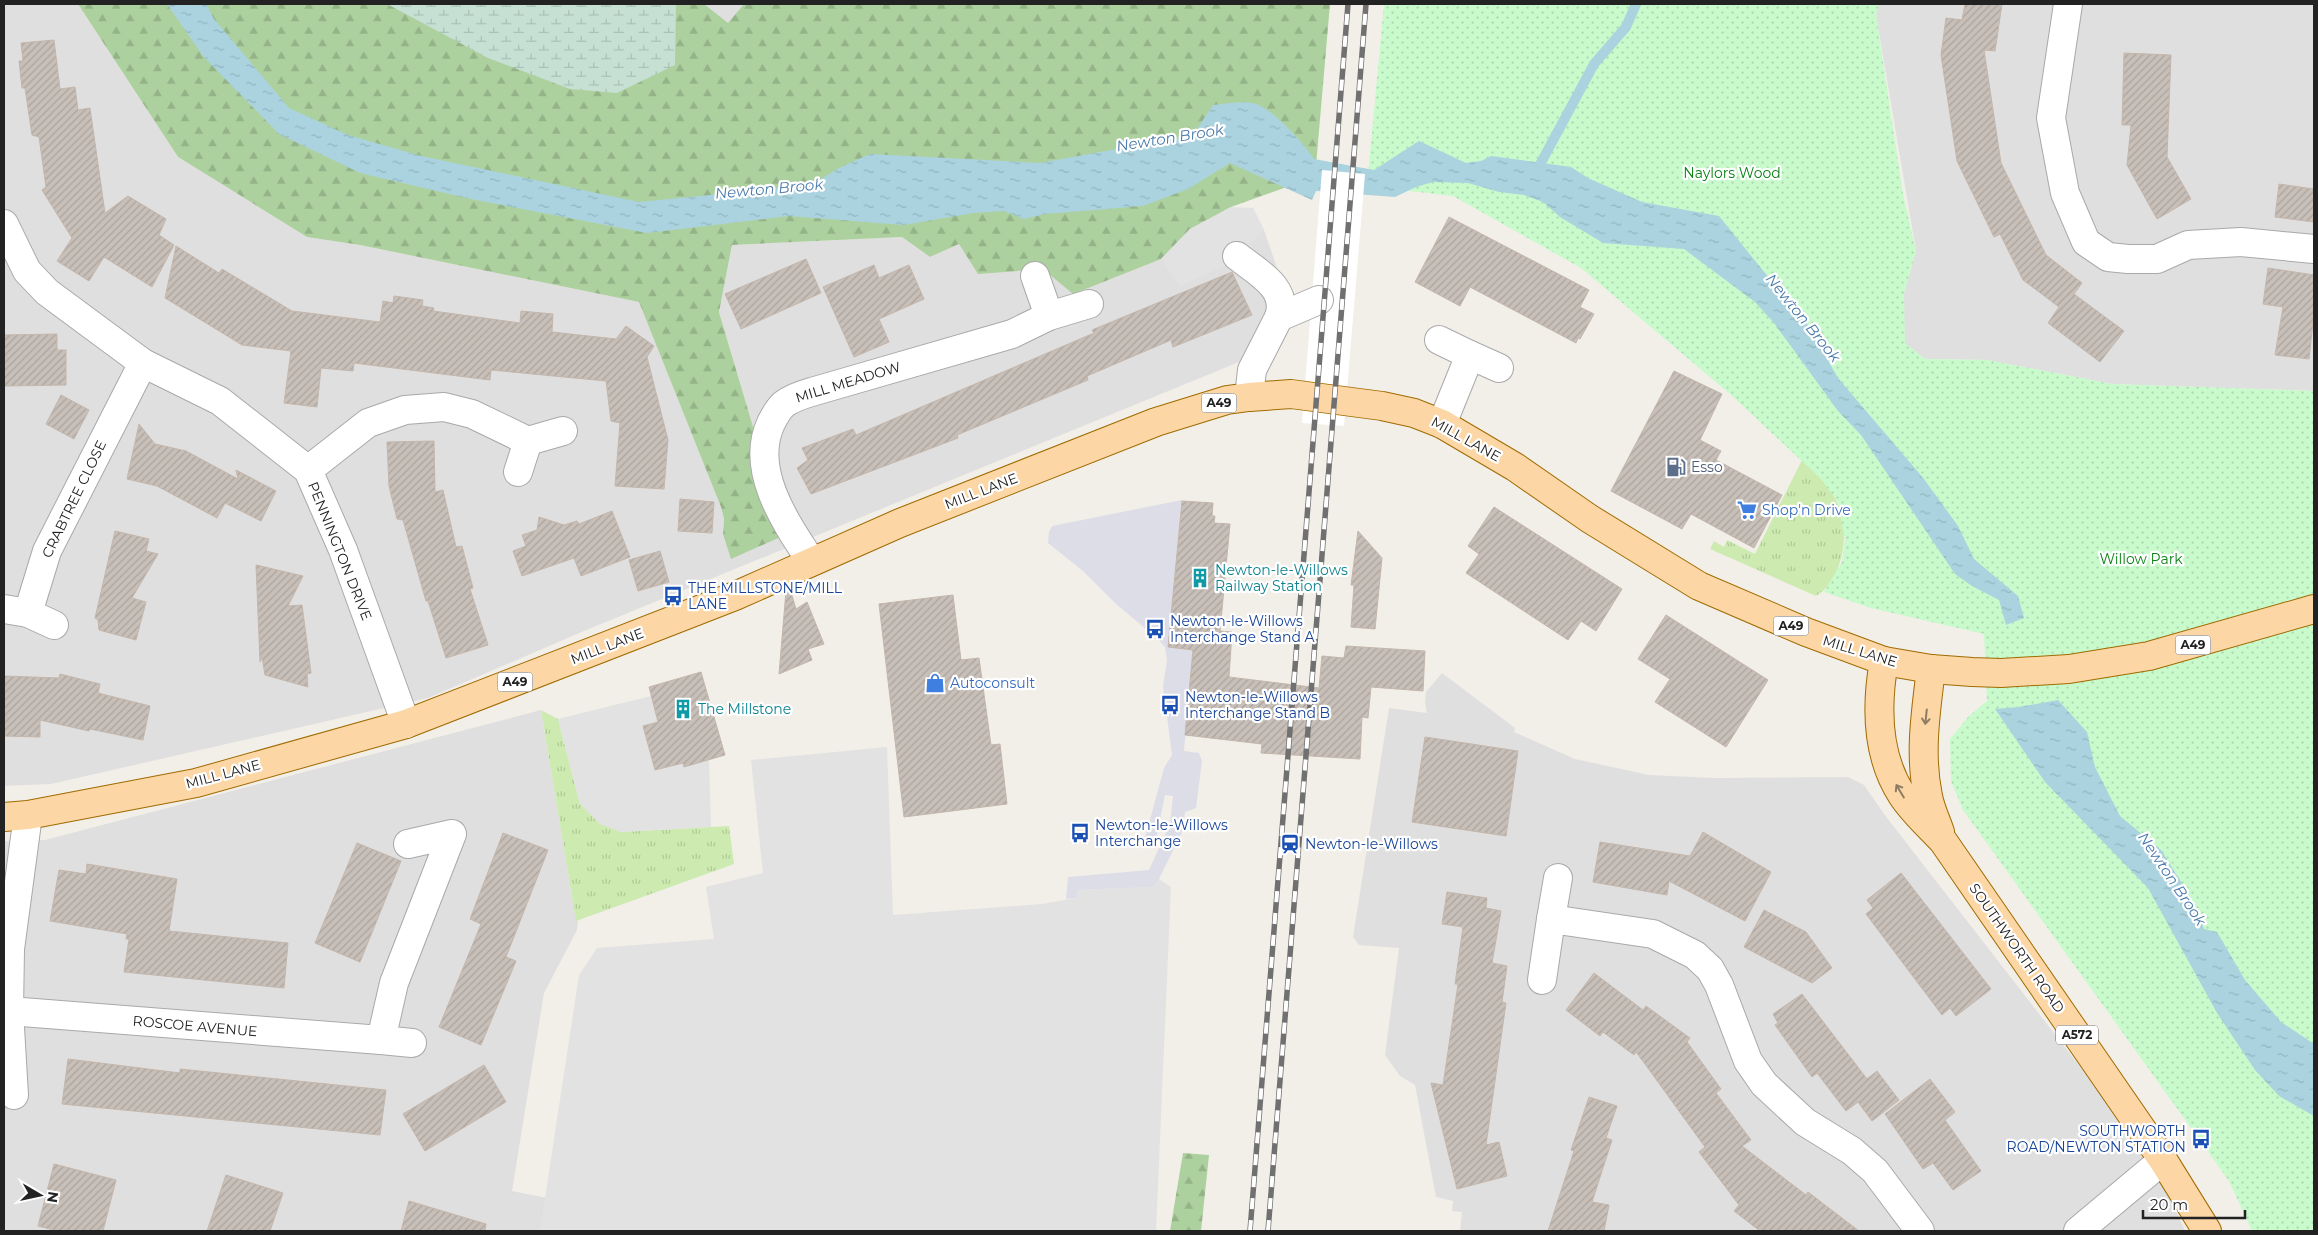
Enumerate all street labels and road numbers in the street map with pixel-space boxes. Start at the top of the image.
street label: MILL MEADOW [793,357,903,407]
road number: A49 [1202,393,1236,412]
street label: MILL LANE [1428,413,1504,465]
street label: CRABTREE CLOSE [38,437,110,561]
street label: MILL LANE [942,469,1020,513]
street label: PENNINGTON DRIVE [304,479,376,623]
road number: A49 [1774,616,1808,636]
street label: MILL LANE [568,624,646,668]
street label: MILL LANE [1821,631,1899,671]
road number: A49 [2176,636,2210,654]
road number: A49 [498,672,532,692]
street label: MILL LANE [184,755,262,793]
street label: SOUTHWORTH ROAD [1965,880,2069,1016]
street label: ROSCOE AVENUE [132,1012,258,1040]
road number: A572 [2056,1026,2098,1044]

